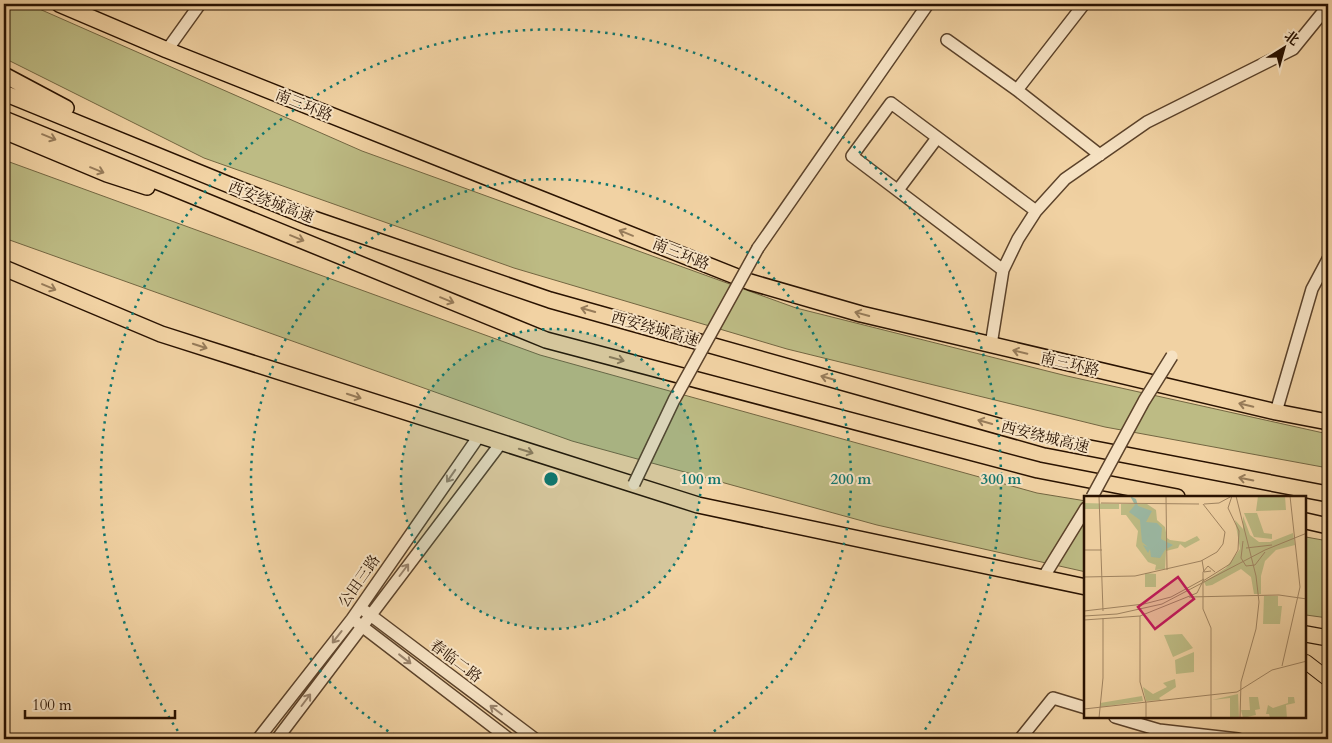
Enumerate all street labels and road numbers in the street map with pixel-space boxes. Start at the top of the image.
street label: 南三环路 [272,84,336,126]
street label: 西安绕城高速 [225,177,317,227]
street label: 南三环路 [649,233,713,275]
street label: 西安绕城高速 [609,307,701,351]
street label: 南三环路 [1039,348,1101,380]
street label: 西安绕城高速 [999,416,1091,458]
street label: 公田三路 [334,551,384,611]
street label: 春临二路 [426,635,486,687]

